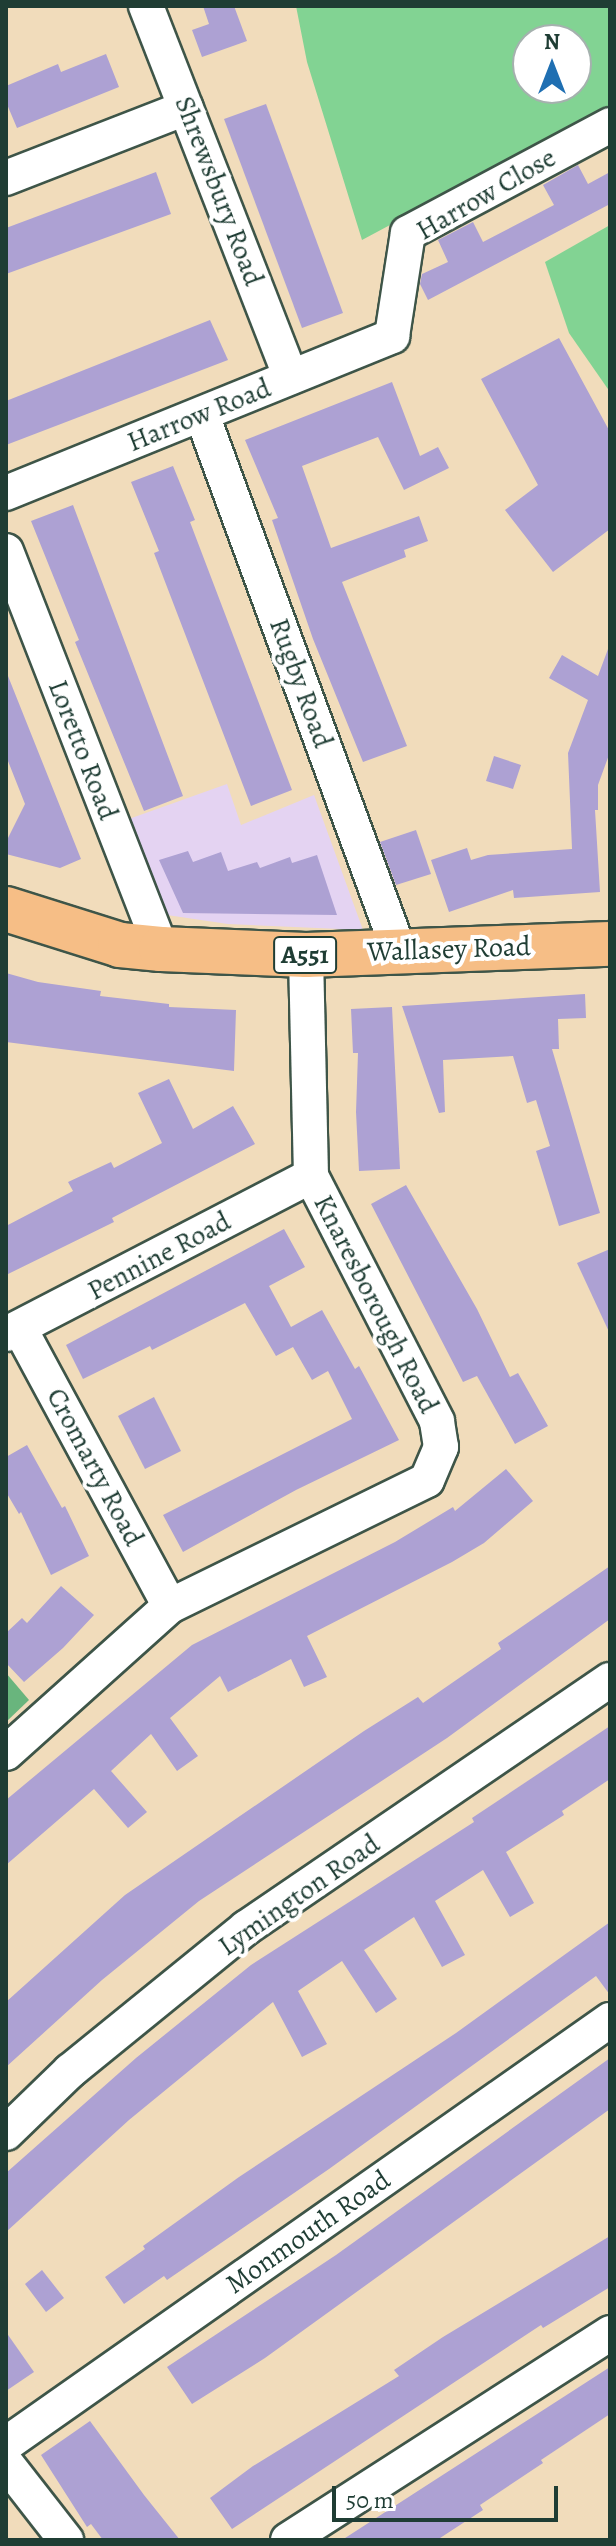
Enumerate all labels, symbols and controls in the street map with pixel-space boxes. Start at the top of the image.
north arrow [512,24,592,104]
text: N [544,27,560,57]
street label: Shrewsbury Road [167,91,271,291]
street label: Harrow Close [410,141,562,247]
street label: Harrow Road [122,371,276,459]
street label: Rugby Road [262,614,340,752]
street label: Loretto Road [41,675,125,825]
street label: Wallasey Road [367,929,531,969]
road number: A551 [273,933,337,977]
street label: Knaresborough Road [306,1189,446,1419]
street label: Pennine Road [82,1204,236,1308]
street label: Cromarty Road [39,1382,151,1552]
street label: Lymington Road [212,1827,386,1963]
street label: Monmouth Road [219,2163,397,2301]
scale bar [336,2470,562,2520]
text: 50 m [346,2484,394,2516]

